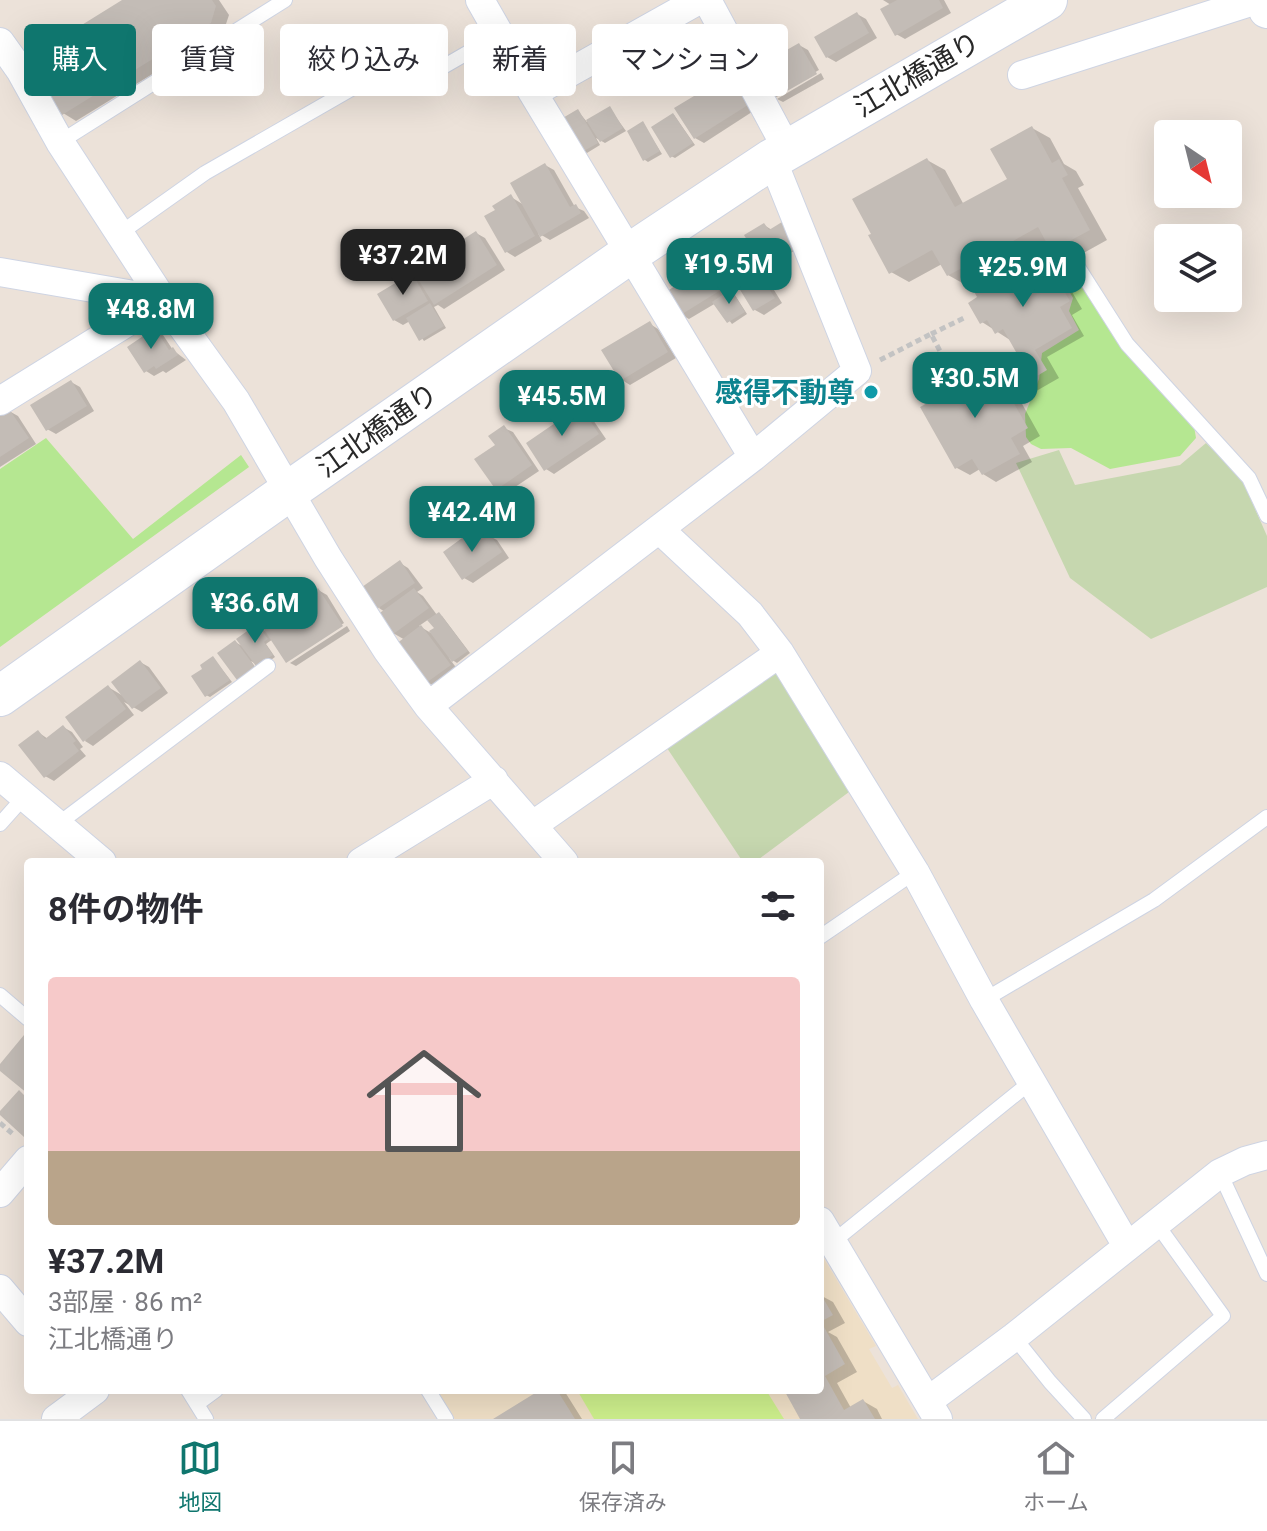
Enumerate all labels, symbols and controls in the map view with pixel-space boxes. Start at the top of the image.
chip: 購入 [24,24,136,96]
chip: 賃貸 [152,24,264,96]
chip: 絞り込み [280,24,448,96]
chip: 新着 [464,24,576,96]
chip: マンション [592,24,788,96]
street label: 江北橋通り [848,25,986,124]
north arrow [1154,120,1242,208]
map controls [1154,120,1242,312]
button: layers [1154,224,1242,312]
pin: ¥37.2M [338,229,468,297]
pin: ¥19.5M [664,238,794,306]
text: ¥37.2M [359,240,448,270]
pin: ¥25.9M [958,241,1088,309]
text: ¥19.5M [685,249,774,279]
text: ¥25.9M [979,252,1068,282]
pin: ¥48.8M [86,283,216,351]
text: ¥48.8M [107,294,196,324]
pin: ¥30.5M [910,352,1040,420]
text: ¥30.5M [931,363,1020,393]
pin: ¥45.5M [497,370,627,438]
place label: 感得不動尊 [715,376,855,409]
street label: 江北橋通り [310,377,444,484]
text: ¥45.5M [518,381,607,411]
marker: 感得不動尊 [862,383,880,401]
pin: ¥42.4M [407,486,537,554]
text: ¥42.4M [428,497,517,527]
pin: ¥36.6M [190,577,320,645]
text: ¥36.6M [211,588,300,618]
icon: filters [756,884,800,928]
text: 8件の物件 [48,889,204,929]
icon: home [352,1029,496,1173]
text: ¥37.2M [48,1241,164,1281]
text: 3部屋 · 86 m² [48,1287,202,1317]
text: 江北橋通り [48,1324,178,1354]
tab: 地図 [178,1436,222,1516]
tab: 保存済み [579,1436,667,1516]
tab: ホーム [1023,1436,1089,1516]

